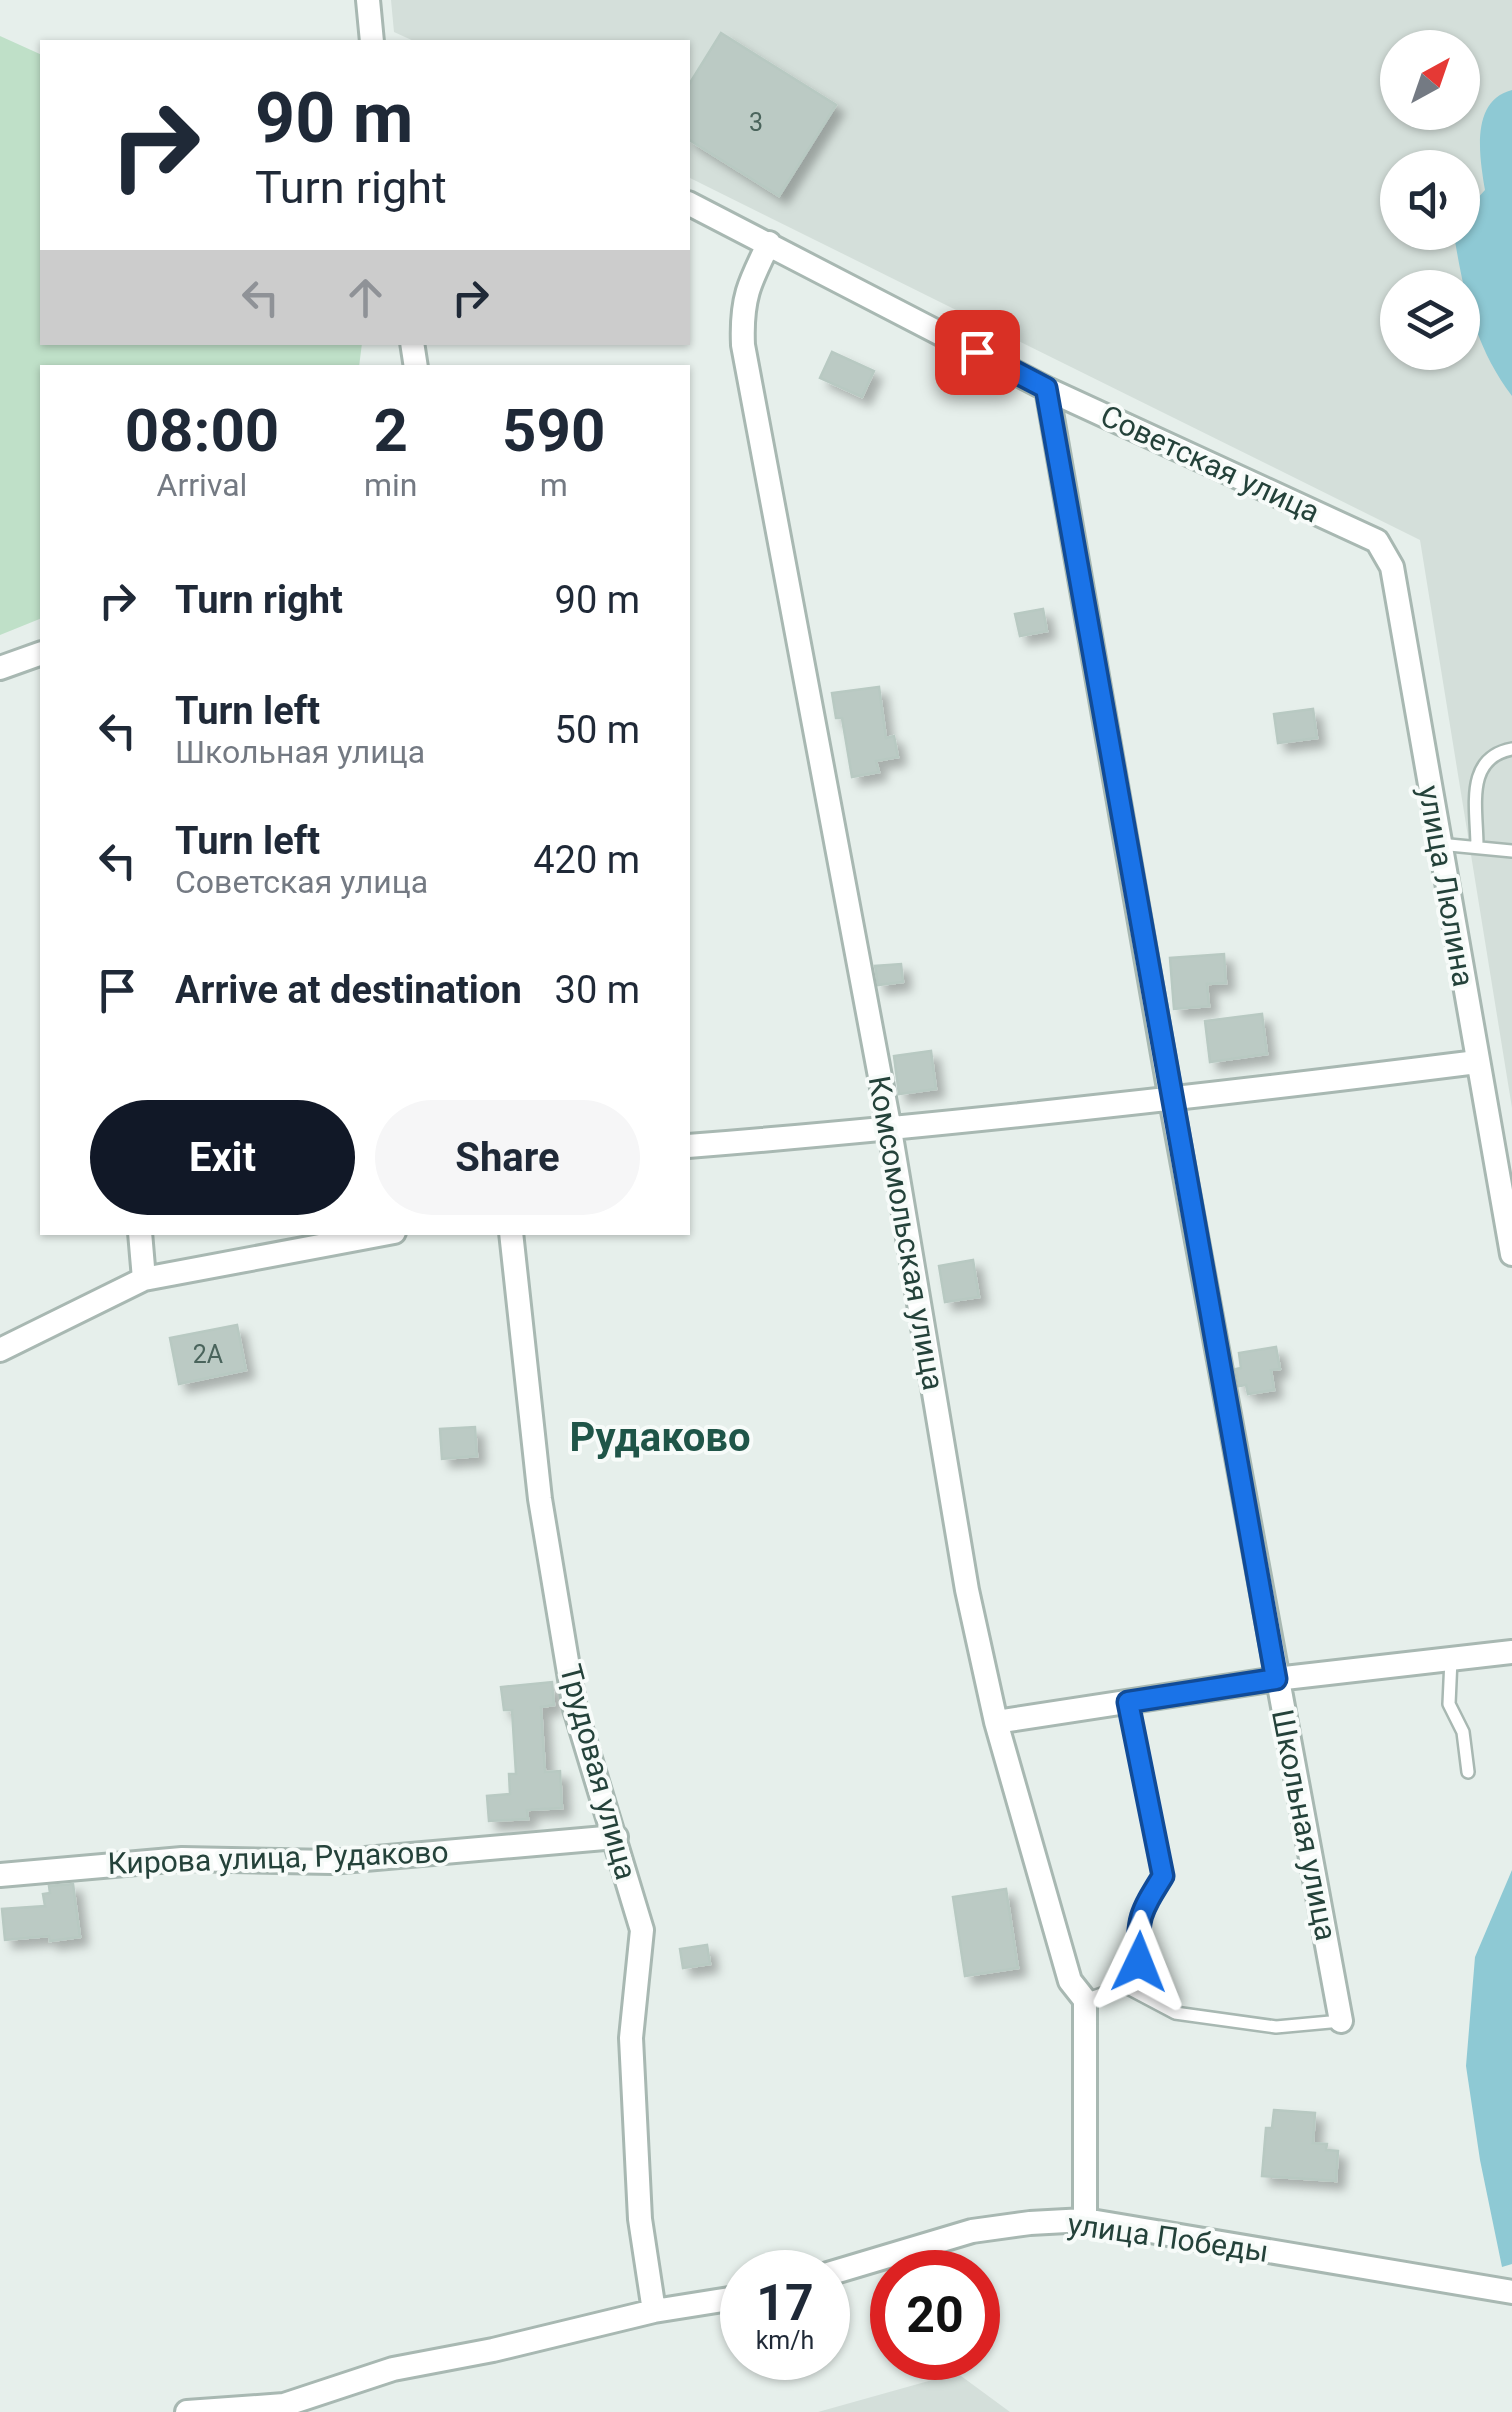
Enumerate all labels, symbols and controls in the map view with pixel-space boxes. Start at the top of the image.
north arrow [1380,30,1480,130]
map controls [1380,30,1480,370]
text: 90 m [255,77,413,159]
icon: right [90,80,220,210]
house number: 3 [749,108,763,137]
button: sound [1380,150,1480,250]
text: Turn right [255,161,447,214]
icon: left [233,270,288,325]
icon: ahead [338,270,393,325]
icon: right [443,270,498,325]
button: layers [1380,270,1480,370]
pin [935,310,1020,395]
icon: arrive [950,325,1005,380]
text: 08:00 [125,395,279,466]
text: 2 [373,395,408,466]
text: 590 [502,395,605,466]
street label: Советская улица [1095,398,1325,530]
text: Arrival [157,466,247,504]
text: min [364,466,417,504]
text: m [540,466,568,504]
icon: right [90,573,145,628]
text: Turn right [175,578,343,622]
text: 90 m [555,578,640,622]
text: Turn left [175,689,320,733]
icon: left [90,703,145,758]
text: 50 m [555,708,640,752]
text: Школьная улица [175,733,425,771]
street label: улица Люлина [1412,783,1481,989]
text: Turn left [175,819,320,863]
icon: left [90,833,145,888]
text: 420 m [533,838,640,882]
text: Советская улица [175,863,428,901]
icon: arrive [90,963,145,1018]
text: Arrive at destination [175,968,522,1012]
text: 30 m [555,968,640,1012]
street label: Комсомольская улица [862,1073,951,1393]
button: Exit [90,1100,355,1215]
button: Share [375,1100,640,1215]
house number: 2А [193,1340,223,1369]
district label: Рудаково [569,1414,751,1461]
street label: Трудовая улица [553,1660,644,1883]
street label: Школьная улица [1265,1706,1344,1943]
street label: Кирова улица, Рудаково [107,1834,449,1881]
position arrow [1087,1910,1191,2014]
street label: улица Победы [1066,2206,1271,2269]
speed limit sign: 20 [870,2250,1000,2380]
text: 17 [756,2274,814,2332]
text: km/h [756,2326,814,2355]

